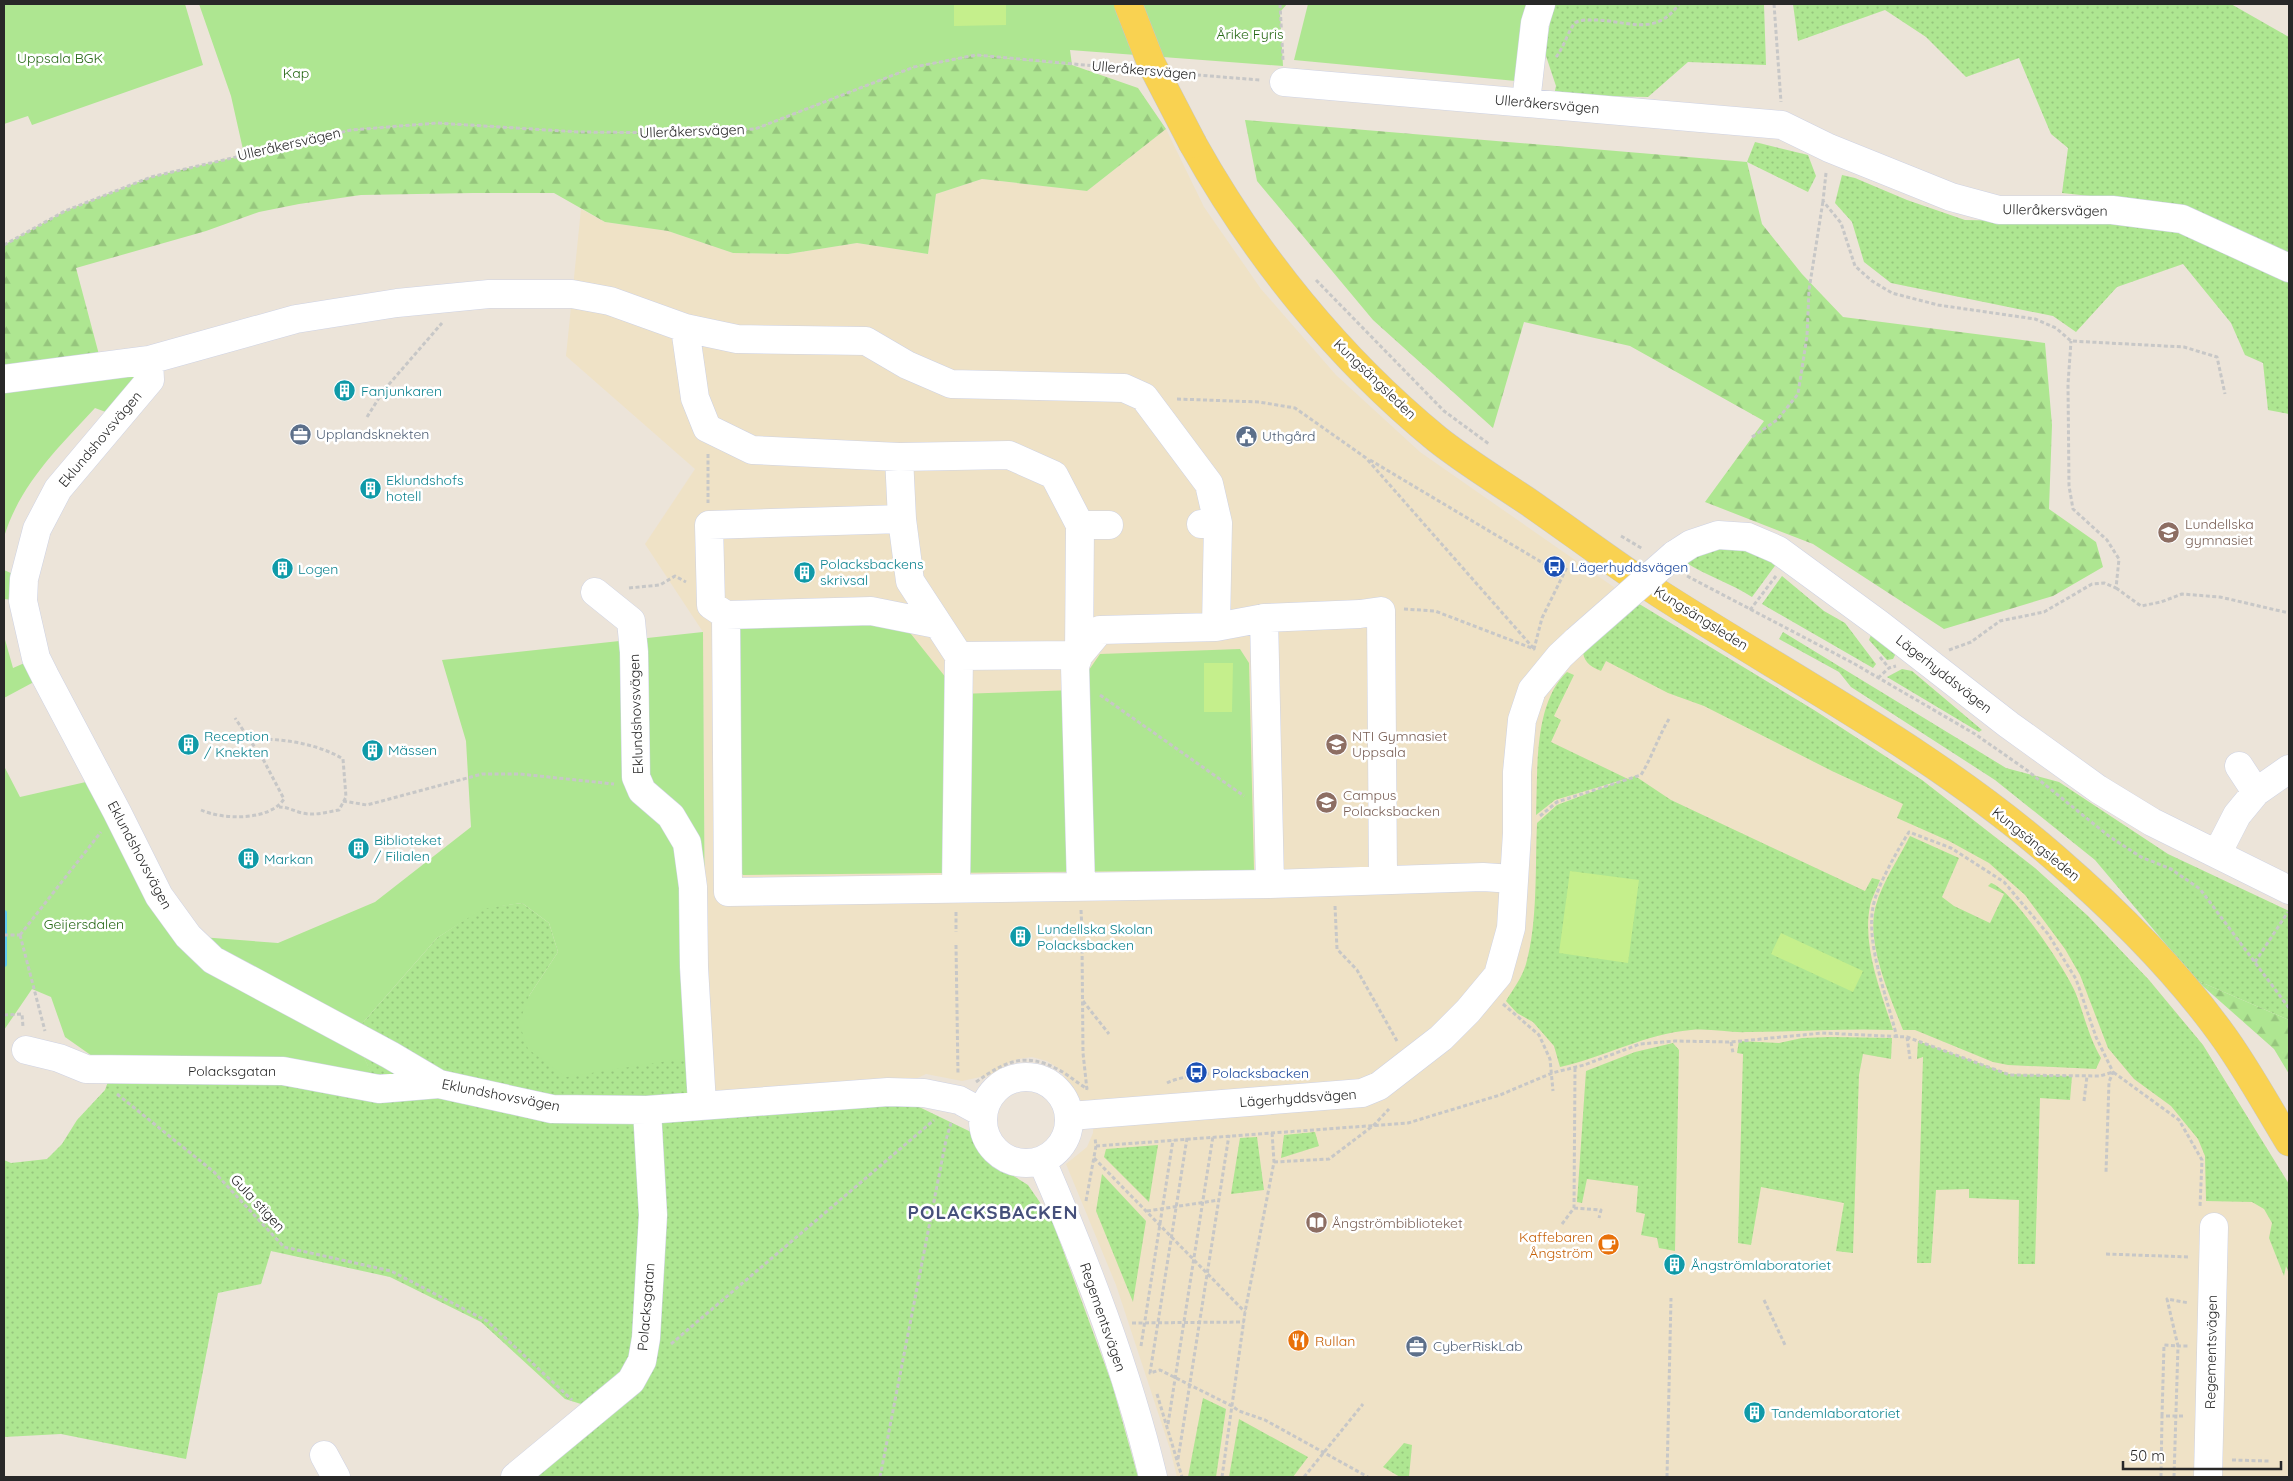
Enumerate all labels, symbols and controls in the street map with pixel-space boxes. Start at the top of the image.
park label: Årike Fyris [1216,25,1284,43]
park label: Uppsala BGK [17,49,103,67]
street label: Ulleråkersvägen [1091,56,1197,84]
park label: Kap [283,64,309,82]
street label: Ulleråkersvägen [1494,90,1600,118]
street label: Ulleråkersvägen [639,120,745,142]
street label: Ulleråkersvägen [236,123,342,165]
street label: Ulleråkersvägen [2002,200,2108,220]
street label: Kungsängsleden [1330,335,1420,423]
building icon: Fanjunkaren [333,379,357,403]
place label: Fanjunkaren [361,382,442,400]
street label: Eklundshovsvägen [54,387,146,491]
office icon: Upplandsknekten [288,422,312,446]
public building icon: Uthgård [1234,424,1258,448]
place label: Upplandsknekten [316,425,429,443]
place label: Uthgård [1262,427,1315,445]
place label: Eklundshofs hotell [386,471,464,505]
building icon: Eklundshofs hotell [358,476,382,500]
place label: Lundellska gymnasiet [2185,515,2254,549]
school or university icon: Lundellska gymnasiet [2157,520,2181,544]
place label: Polacksbackens skrivsal [820,555,924,589]
bus stop icon: Lägerhyddsvägen [1543,555,1567,579]
building icon: Logen [270,557,294,581]
place label: Lägerhyddsvägen [1571,558,1688,576]
place label: Logen [298,560,338,578]
building icon: Polacksbackens skrivsal [792,560,816,584]
street label: Kungsängsleden [1651,582,1751,654]
street label: Lägerhyddsvägen [1892,631,1996,717]
street label: Eklundshovsvägen [625,654,647,774]
place label: Reception / Knekten [204,727,269,761]
place label: NTI Gymnasiet Uppsala [1352,727,1447,761]
building icon: Reception / Knekten [176,732,200,756]
school or university icon: NTI Gymnasiet Uppsala [1324,732,1348,756]
building icon: Mässen [360,738,384,762]
place label: Mässen [388,741,437,759]
place label: Campus Polacksbacken [1343,786,1440,820]
school or university icon: Campus Polacksbacken [1315,791,1339,815]
street label: Eklundshovsvägen [104,798,176,912]
street label: Kungsängsleden [1988,803,2084,885]
place label: Biblioteket / Filialen [374,831,442,865]
building icon: Biblioteket / Filialen [346,836,370,860]
building icon: Markan [236,847,260,871]
place label: Markan [264,850,313,868]
park label: Geijersdalen [44,915,124,933]
place label: Lundellska Skolan Polacksbacken [1037,920,1153,954]
building icon: Lundellska Skolan Polacksbacken [1009,925,1033,949]
bus stop icon: Polacksbacken [1184,1061,1208,1085]
street label: Polacksgatan [188,1062,276,1080]
place label: Polacksbacken [1212,1064,1309,1082]
street label: Eklundshovsvägen [440,1075,562,1115]
street label: Lägerhyddsvägen [1239,1085,1357,1111]
street label: Gula stigen [227,1171,289,1235]
district label: POLACKSBACKEN [908,1200,1078,1224]
library icon: Ångströmbiblioteket [1304,1211,1328,1235]
place label: Ångströmbiblioteket [1332,1214,1463,1232]
place label: Kaffebaren Ångström [1519,1228,1593,1262]
cafe icon: Kaffebaren Ångström [1597,1233,1621,1257]
building icon: Ångströmlaboratoriet [1663,1253,1687,1277]
place label: Ångströmlaboratoriet [1691,1256,1831,1274]
street label: Regementsvägen [1076,1260,1130,1374]
street label: Polacksgatan [633,1262,659,1352]
street label: Regementsvägen [2201,1295,2221,1409]
restaurant icon: Rullan [1287,1329,1311,1353]
place label: Rullan [1315,1332,1355,1350]
office icon: CyberRiskLab [1405,1334,1429,1358]
place label: CyberRiskLab [1433,1337,1523,1355]
building icon: Tandemlaboratoriet [1743,1401,1767,1425]
place label: Tandemlaboratoriet [1771,1404,1901,1422]
scale bar [2123,1438,2280,1470]
text: 50 m [2130,1446,2165,1465]

